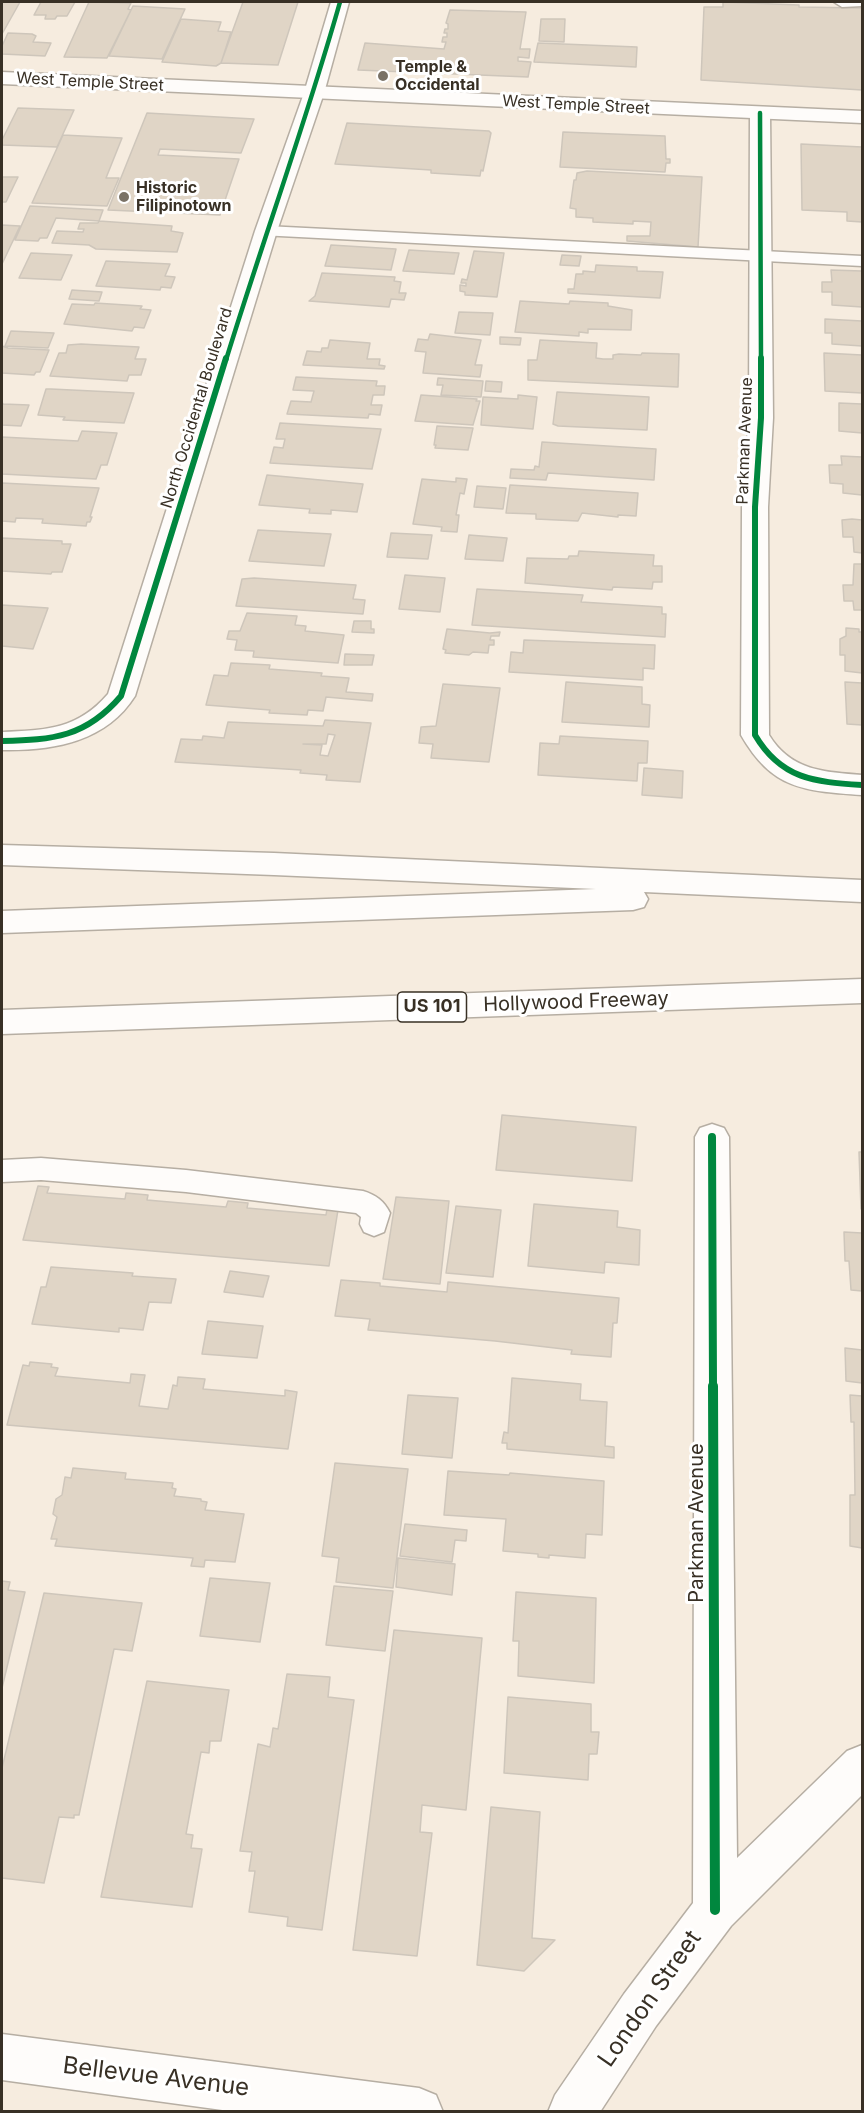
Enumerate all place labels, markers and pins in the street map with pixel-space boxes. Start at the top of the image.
place label: Temple & Occidental [395,57,480,95]
marker: Temple & Occidental [376,69,390,83]
place label: Historic Filipinotown [136,178,231,216]
marker: Historic Filipinotown [117,190,131,204]

